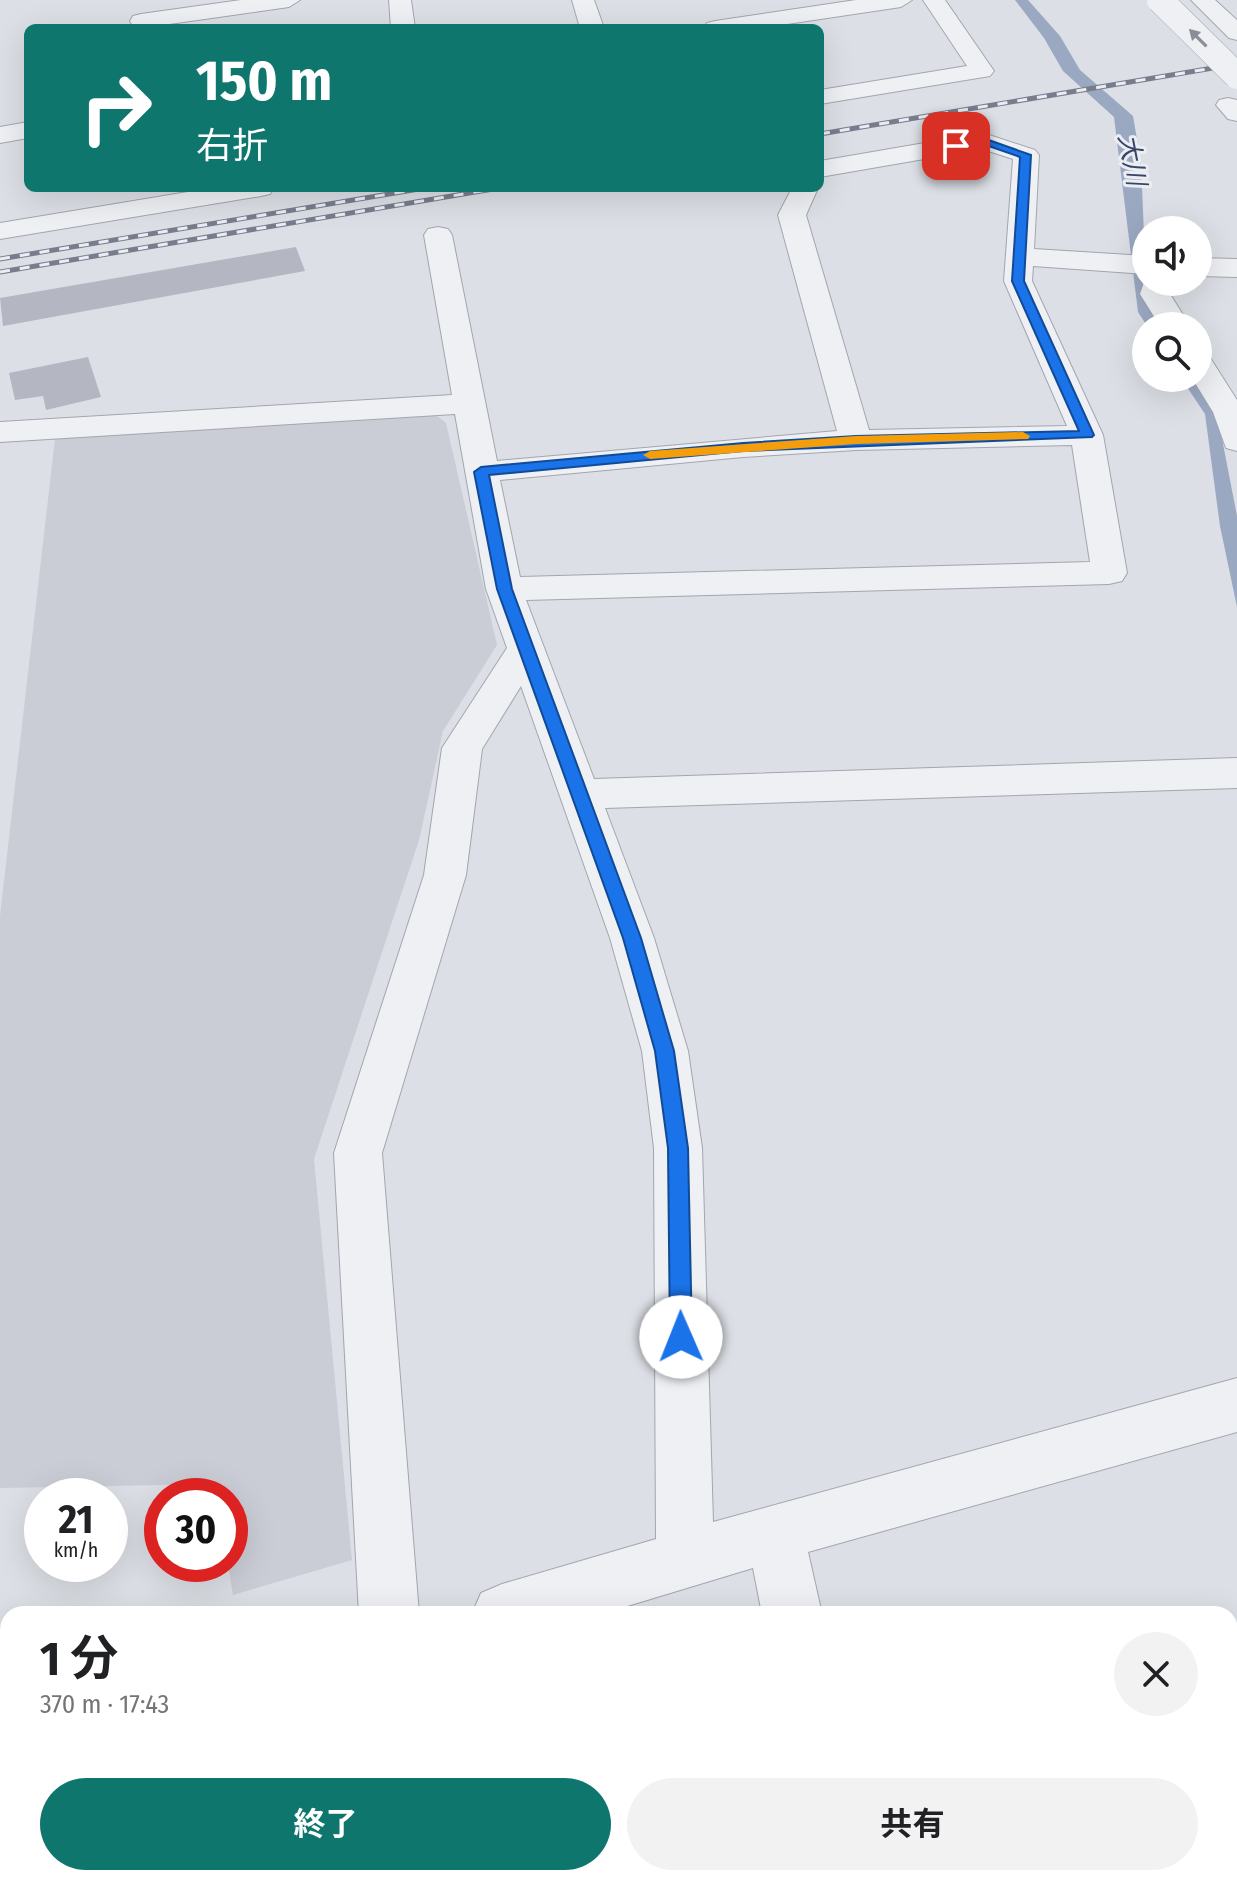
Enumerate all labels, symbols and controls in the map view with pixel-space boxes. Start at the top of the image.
one-way arrow [1189,29,1208,48]
text: 150 m [196,48,332,115]
icon: right [64,56,168,160]
pin [922,112,990,180]
text: 右折 [196,124,268,168]
icon: arrive [934,124,978,168]
water label: 大川 [1112,132,1153,191]
map controls [1132,216,1212,392]
button: sound [1132,216,1212,296]
button: search [1132,312,1212,392]
position arrow [639,1295,723,1379]
speed limit sign: 30 [144,1478,248,1582]
text: 21 [59,1496,93,1544]
text: km/h [54,1538,98,1562]
text: 1 分 [40,1630,118,1688]
button: close [1114,1632,1198,1716]
text: 370 m · 17:43 [40,1689,169,1720]
button: 終了 [40,1778,611,1870]
button: 共有 [627,1778,1198,1870]

